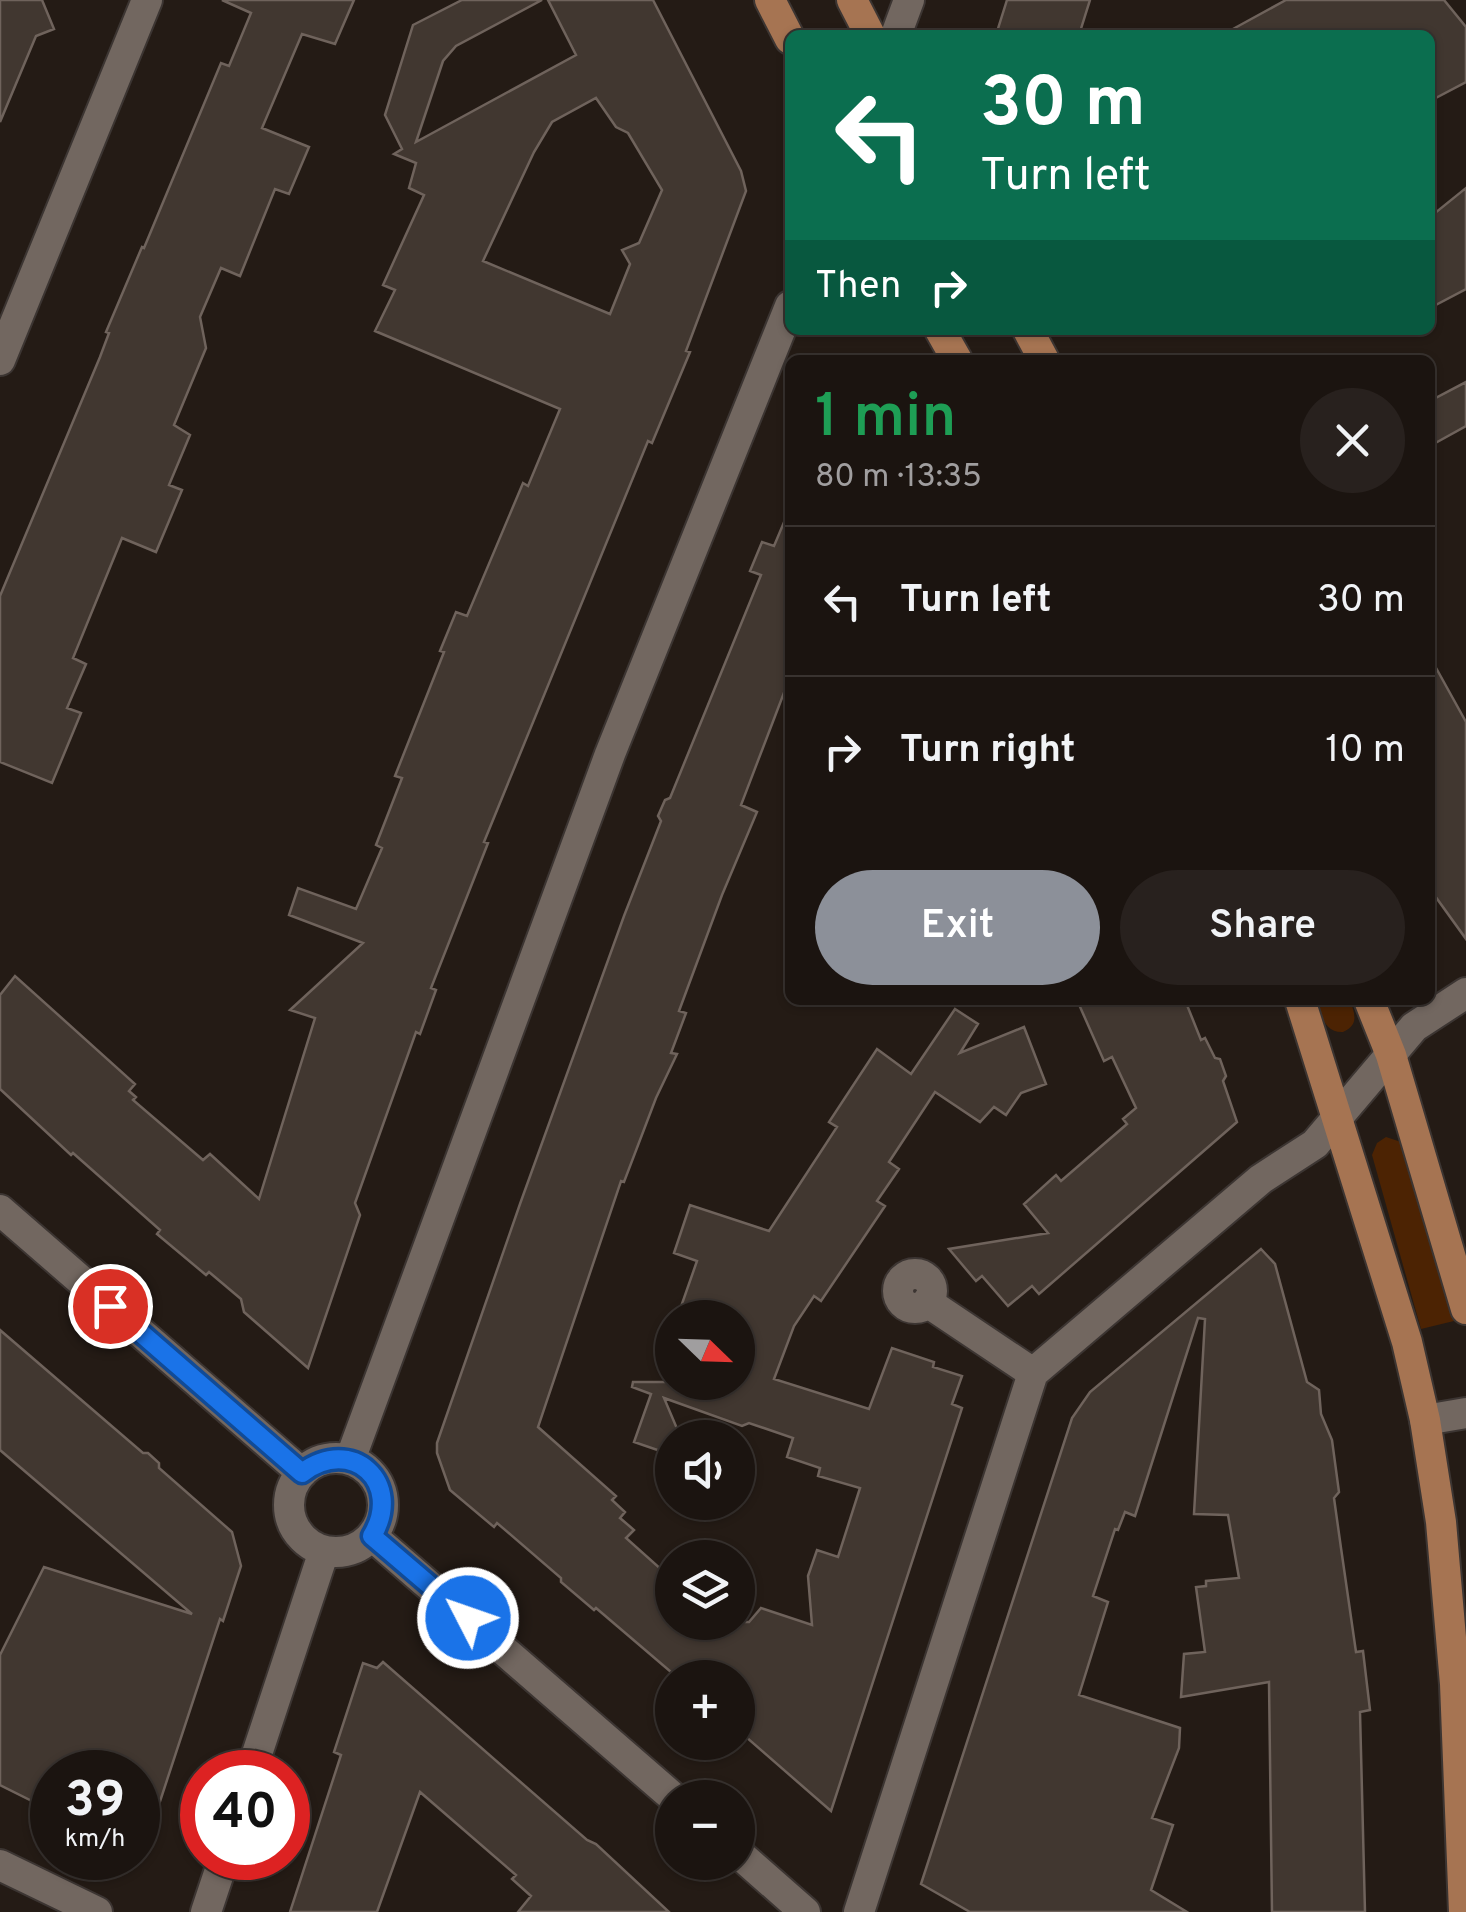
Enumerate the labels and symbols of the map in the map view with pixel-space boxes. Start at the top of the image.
pin [68,1264,153,1349]
north arrow [655,1300,755,1400]
position arrow [416,1566,520,1670]
speed limit sign: 40 [180,1750,310,1880]

